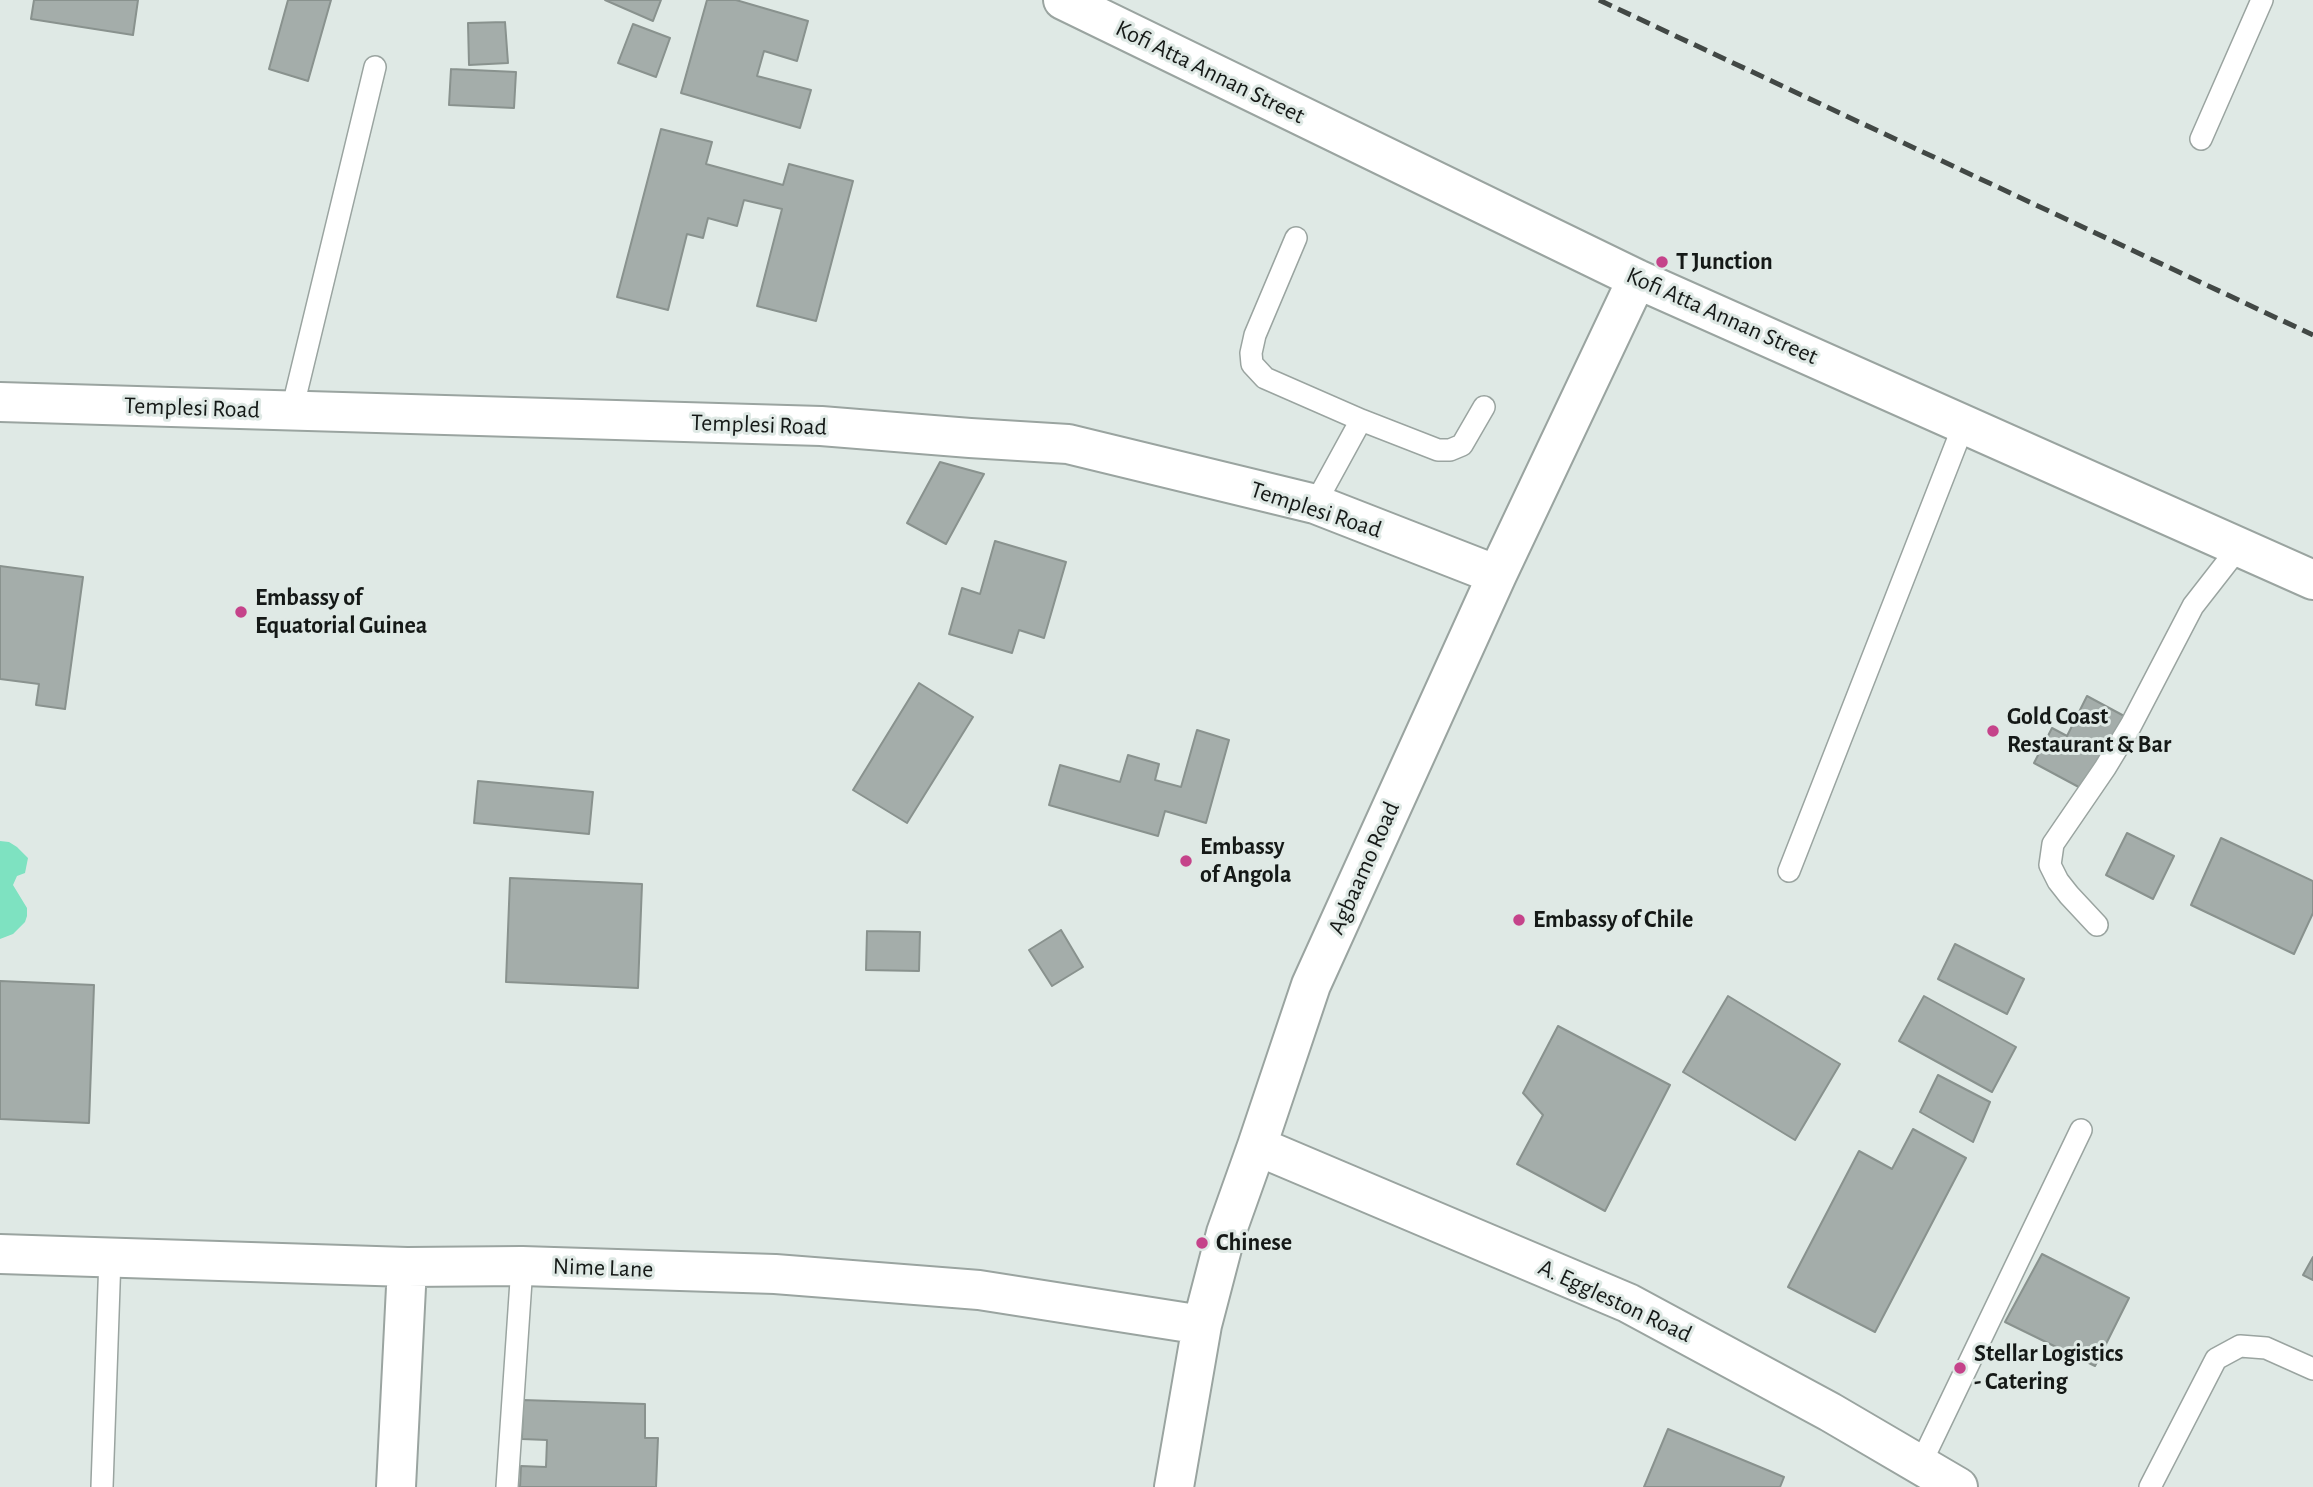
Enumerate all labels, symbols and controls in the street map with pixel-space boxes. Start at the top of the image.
street label: Kofi Atta Annan Street [1111,14,1309,130]
place label: T Junction [1676,248,1773,276]
marker: T Junction [1654,254,1670,270]
street label: Kofi Atta Annan Street [1622,261,1822,371]
street label: Templesi Road [124,391,260,425]
street label: Templesi Road [691,408,827,442]
street label: Templesi Road [1247,475,1385,545]
place label: Embassy of Equatorial Guinea [255,584,427,640]
marker: Embassy of Equatorial Guinea [233,604,249,620]
place label: Gold Coast Restaurant & Bar [2007,703,2171,759]
marker: Gold Coast Restaurant & Bar [1985,723,2001,739]
street label: Agbaamo Road [1322,797,1406,939]
place label: Embassy of Angola [1200,833,1291,889]
marker: Embassy of Angola [1178,853,1194,869]
place label: Embassy of Chile [1533,906,1693,934]
marker: Embassy of Chile [1511,912,1527,928]
place label: Chinese [1216,1229,1292,1257]
marker: Chinese [1194,1235,1210,1251]
street label: Nime Lane [552,1252,654,1284]
street label: A. Eggleston Road [1534,1253,1696,1349]
place label: Stellar Logistics - Catering [1974,1340,2124,1396]
marker: Stellar Logistics - Catering [1952,1360,1968,1376]

